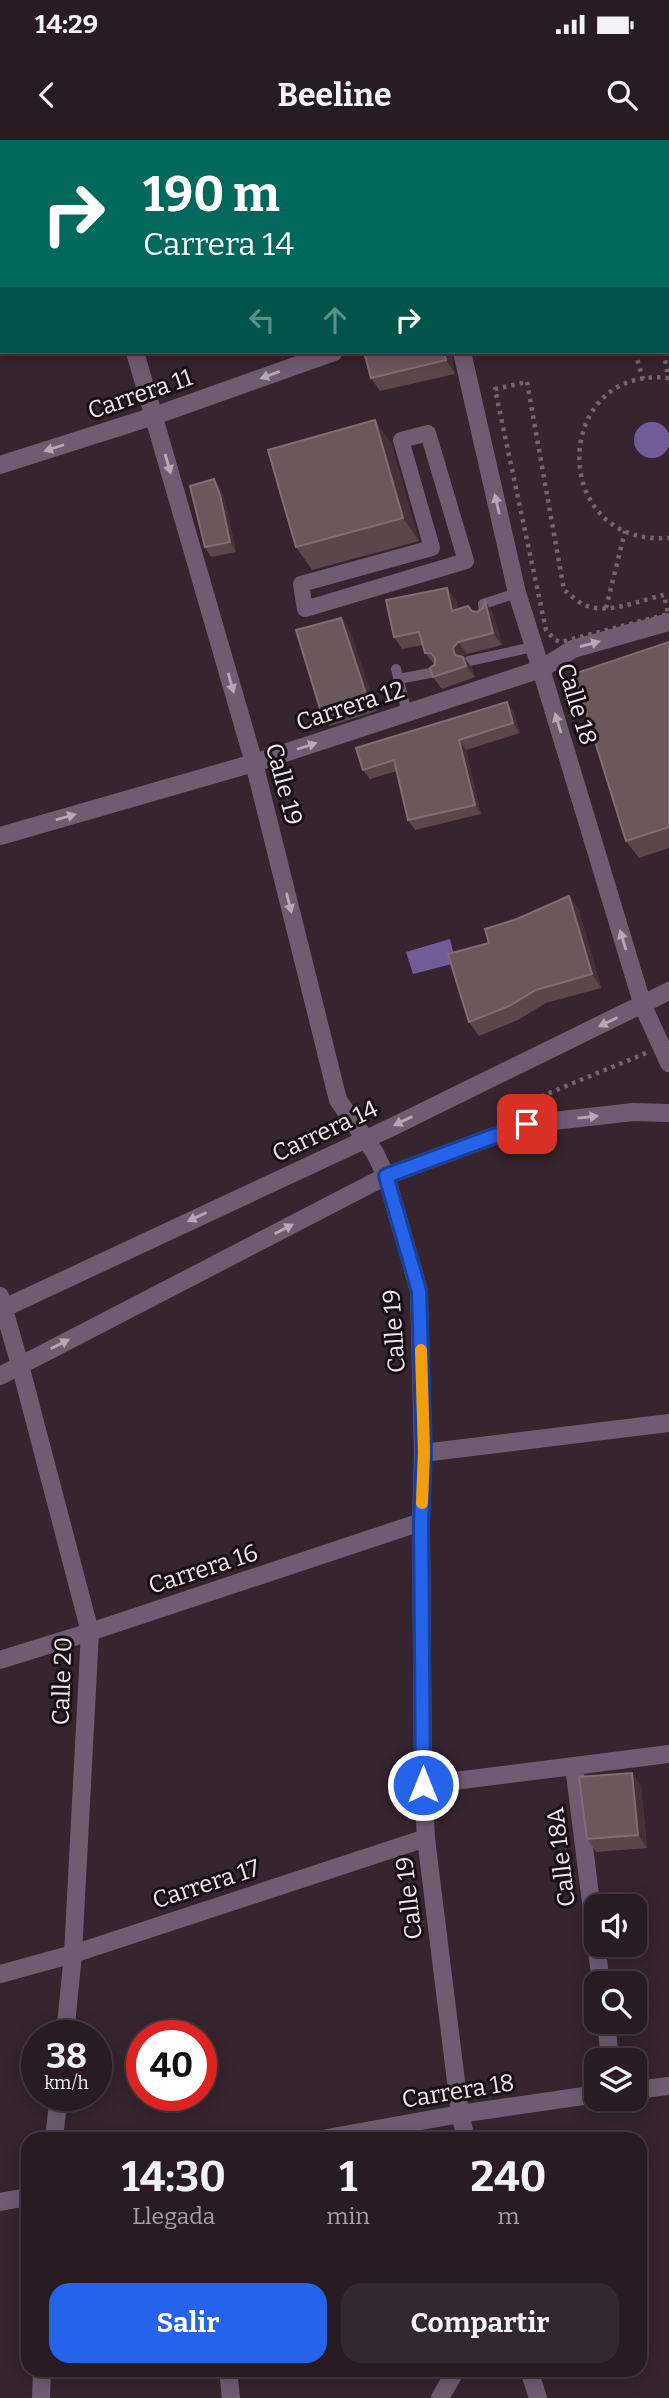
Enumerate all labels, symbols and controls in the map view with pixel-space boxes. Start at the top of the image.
text: 14:29 [35,9,98,40]
icon: back [28,76,66,114]
text: Beeline [278,76,391,114]
icon: search [603,76,641,114]
text: 190 m [143,165,280,224]
icon: right [28,168,119,259]
text: Carrera 14 [143,225,294,263]
icon: left [243,301,281,339]
icon: ahead [316,301,354,339]
icon: right [389,301,427,339]
street label: Carrera 11 [84,363,196,425]
one-way arrow [259,370,280,381]
one-way arrow [44,443,65,454]
one-way arrow [164,454,174,475]
one-way arrow [491,493,502,515]
one-way arrow [579,639,600,649]
street label: Calle 18 [551,660,603,748]
one-way arrow [226,673,236,694]
street label: Carrera 12 [292,675,408,737]
one-way arrow [552,712,562,733]
street label: Calle 19 [260,740,308,828]
one-way arrow [297,740,318,751]
one-way arrow [55,812,76,822]
one-way arrow [284,892,295,914]
one-way arrow [617,930,628,951]
one-way arrow [598,1017,618,1028]
street label: Carrera 14 [268,1094,382,1168]
pin [497,1094,557,1154]
icon: arrive [508,1105,546,1143]
one-way arrow [577,1112,599,1123]
one-way arrow [393,1116,413,1127]
one-way arrow [187,1212,207,1223]
one-way arrow [275,1223,295,1235]
street label: Calle 19 [377,1288,411,1374]
one-way arrow [51,1338,70,1350]
street label: Carrera 16 [145,1538,261,1600]
street label: Calle 20 [46,1636,78,1726]
position arrow [386,1748,460,1822]
street label: Calle 18A [541,1806,581,1908]
street label: Carrera 17 [149,1854,263,1914]
street label: Calle 19 [390,1855,428,1941]
map controls [584,1894,647,2111]
button: sound [584,1894,647,1957]
button: search [584,1971,647,2034]
speed limit sign: 40 [126,2020,217,2111]
text: 38 [46,2035,87,2077]
button: layers [584,2048,647,2111]
street label: Carrera 18 [400,2068,516,2114]
text: km/h [44,2072,89,2094]
text: 14:30 [122,2152,226,2202]
text: 1 [339,2152,357,2202]
text: 240 [470,2152,546,2202]
text: Llegada [132,2202,215,2230]
text: min [327,2202,370,2230]
text: m [497,2202,519,2230]
button: Salir [49,2283,327,2363]
button: Compartir [341,2283,619,2363]

